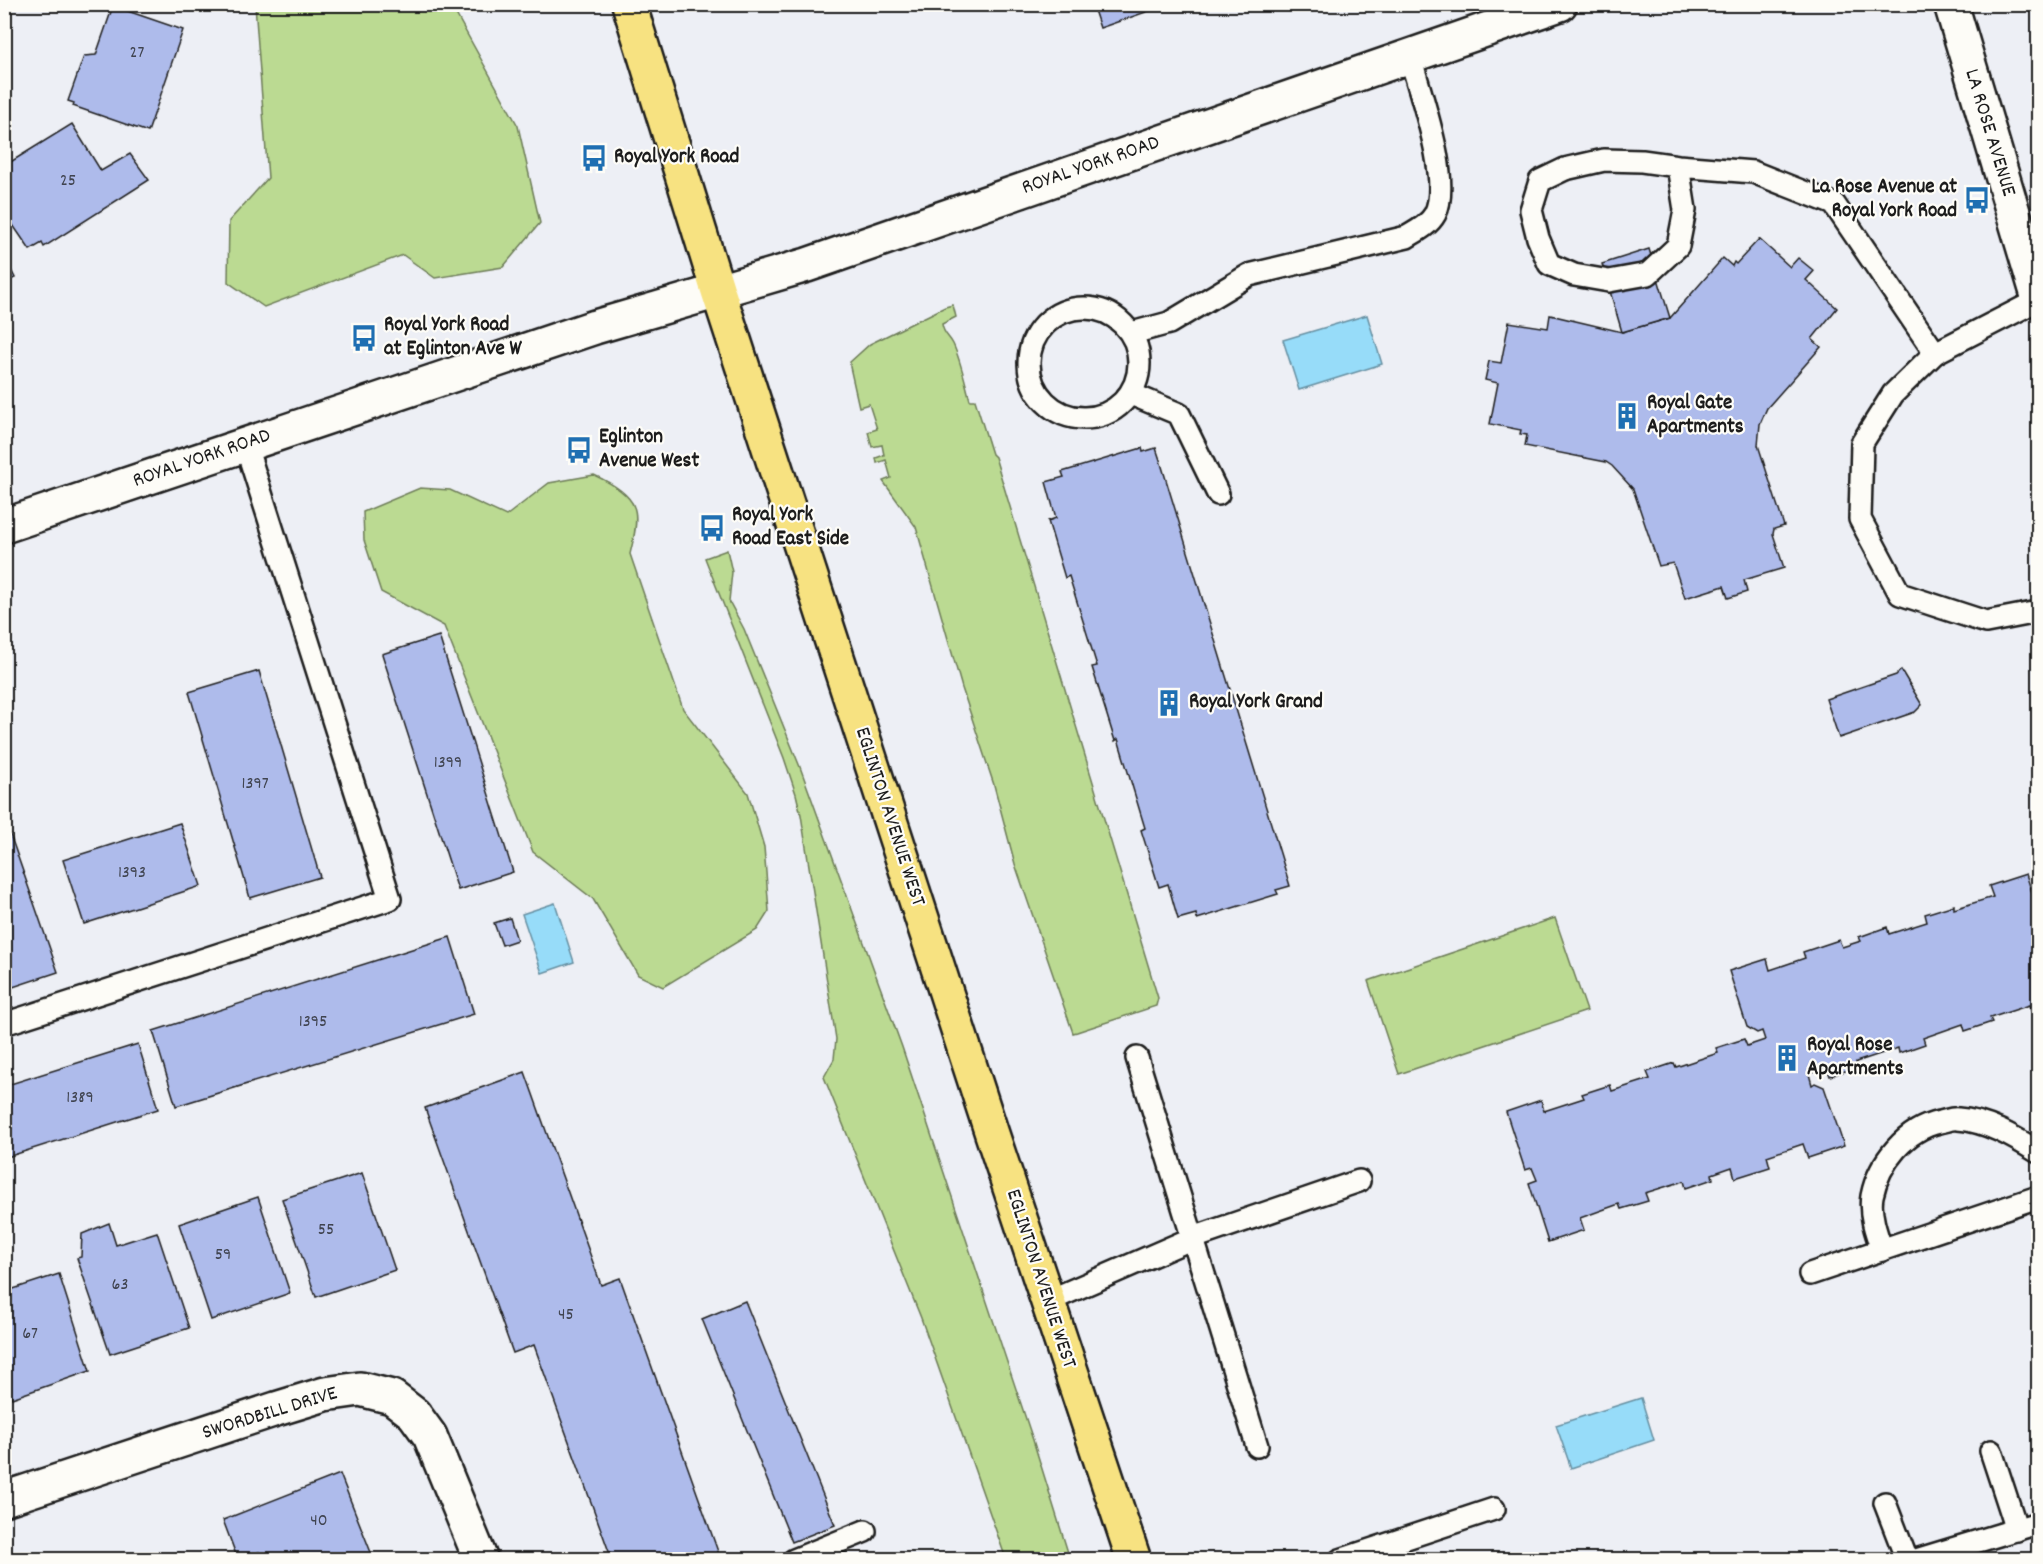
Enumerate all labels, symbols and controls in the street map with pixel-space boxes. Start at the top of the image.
house number: 27 [130,41,144,66]
street label: LA ROSE AVENUE [1955,66,2023,201]
street label: ROYAL YORK ROAD [1018,128,1164,204]
bus stop icon: Royal York Road [579,143,609,173]
place label: Royal York Road [614,143,739,173]
house number: 25 [60,169,76,194]
place label: La Rose Avenue at Royal York Road [1811,173,1957,227]
bus stop icon: La Rose Avenue at Royal York Road [1962,185,1992,215]
place label: Royal York Road at Eglinton Ave W [384,311,523,365]
bus stop icon: Royal York Road at Eglinton Ave W [349,323,379,353]
place label: Royal Gate Apartments [1647,389,1744,443]
building icon: Royal Gate Apartments [1612,401,1642,431]
street label: ROYAL YORK ROAD [129,421,275,497]
place label: Eglinton Avenue West [599,423,699,477]
bus stop icon: Eglinton Avenue West [564,435,594,465]
place label: Royal York Road East Side [732,501,849,555]
bus stop icon: Royal York Road East Side [697,513,727,543]
building icon: Royal York Grand [1154,688,1184,718]
place label: Royal York Grand [1189,688,1323,718]
street label: EGLINTON AVENUE WEST [846,724,932,911]
house number: 1399 [434,751,462,776]
house number: 1397 [241,772,269,797]
house number: 1393 [118,861,146,886]
house number: 1395 [299,1010,327,1035]
place label: Royal Rose Apartments [1807,1031,1904,1085]
building icon: Royal Rose Apartments [1772,1043,1802,1073]
house number: 1389 [66,1086,94,1111]
street label: EGLINTON AVENUE WEST [997,1186,1083,1373]
house number: 55 [318,1218,334,1243]
house number: 59 [215,1243,231,1268]
house number: 63 [112,1273,128,1298]
house number: 45 [558,1303,574,1328]
house number: 67 [22,1322,38,1347]
street label: SWORDBILL DRIVE [199,1379,342,1449]
house number: 40 [310,1509,328,1534]

